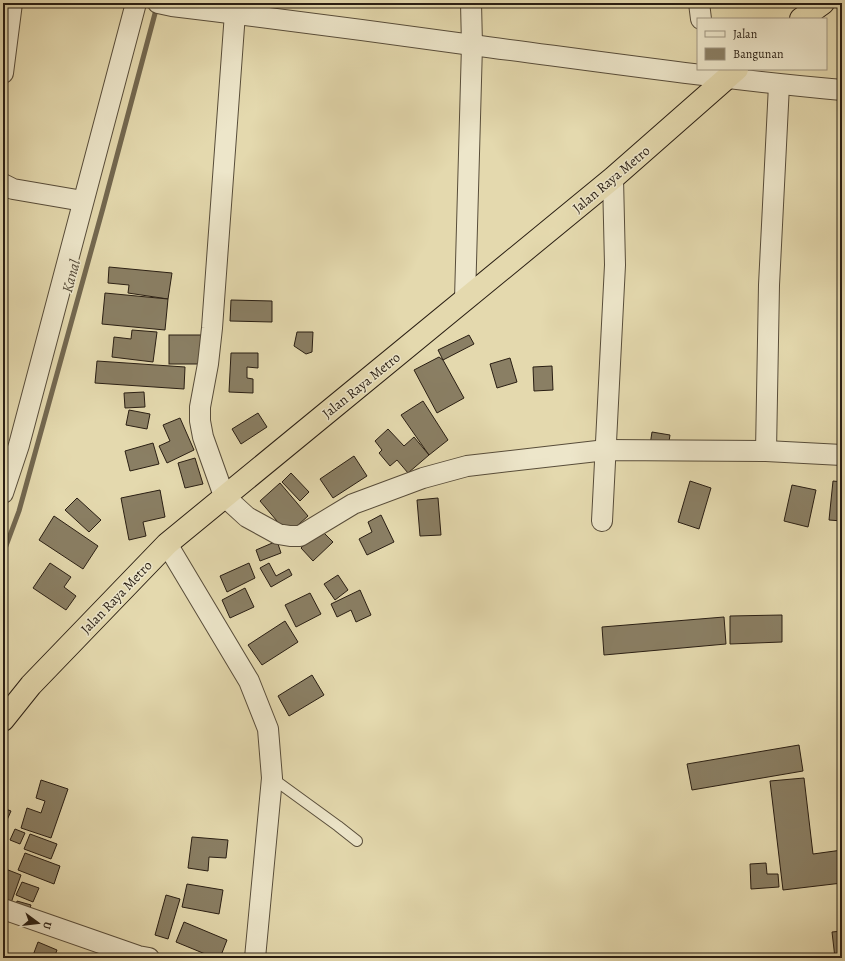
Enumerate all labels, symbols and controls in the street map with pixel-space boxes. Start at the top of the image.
legend [697,18,827,70]
text: Jalan [733,26,758,42]
text: Bangunan [733,46,784,62]
street label: Jalan Raya Metro [569,141,654,217]
water label: Kanal [57,257,85,295]
street label: Jalan Raya Metro [318,348,404,423]
street label: Jalan Raya Metro [76,556,156,638]
north arrow [18,903,58,943]
text: U [39,920,55,932]

